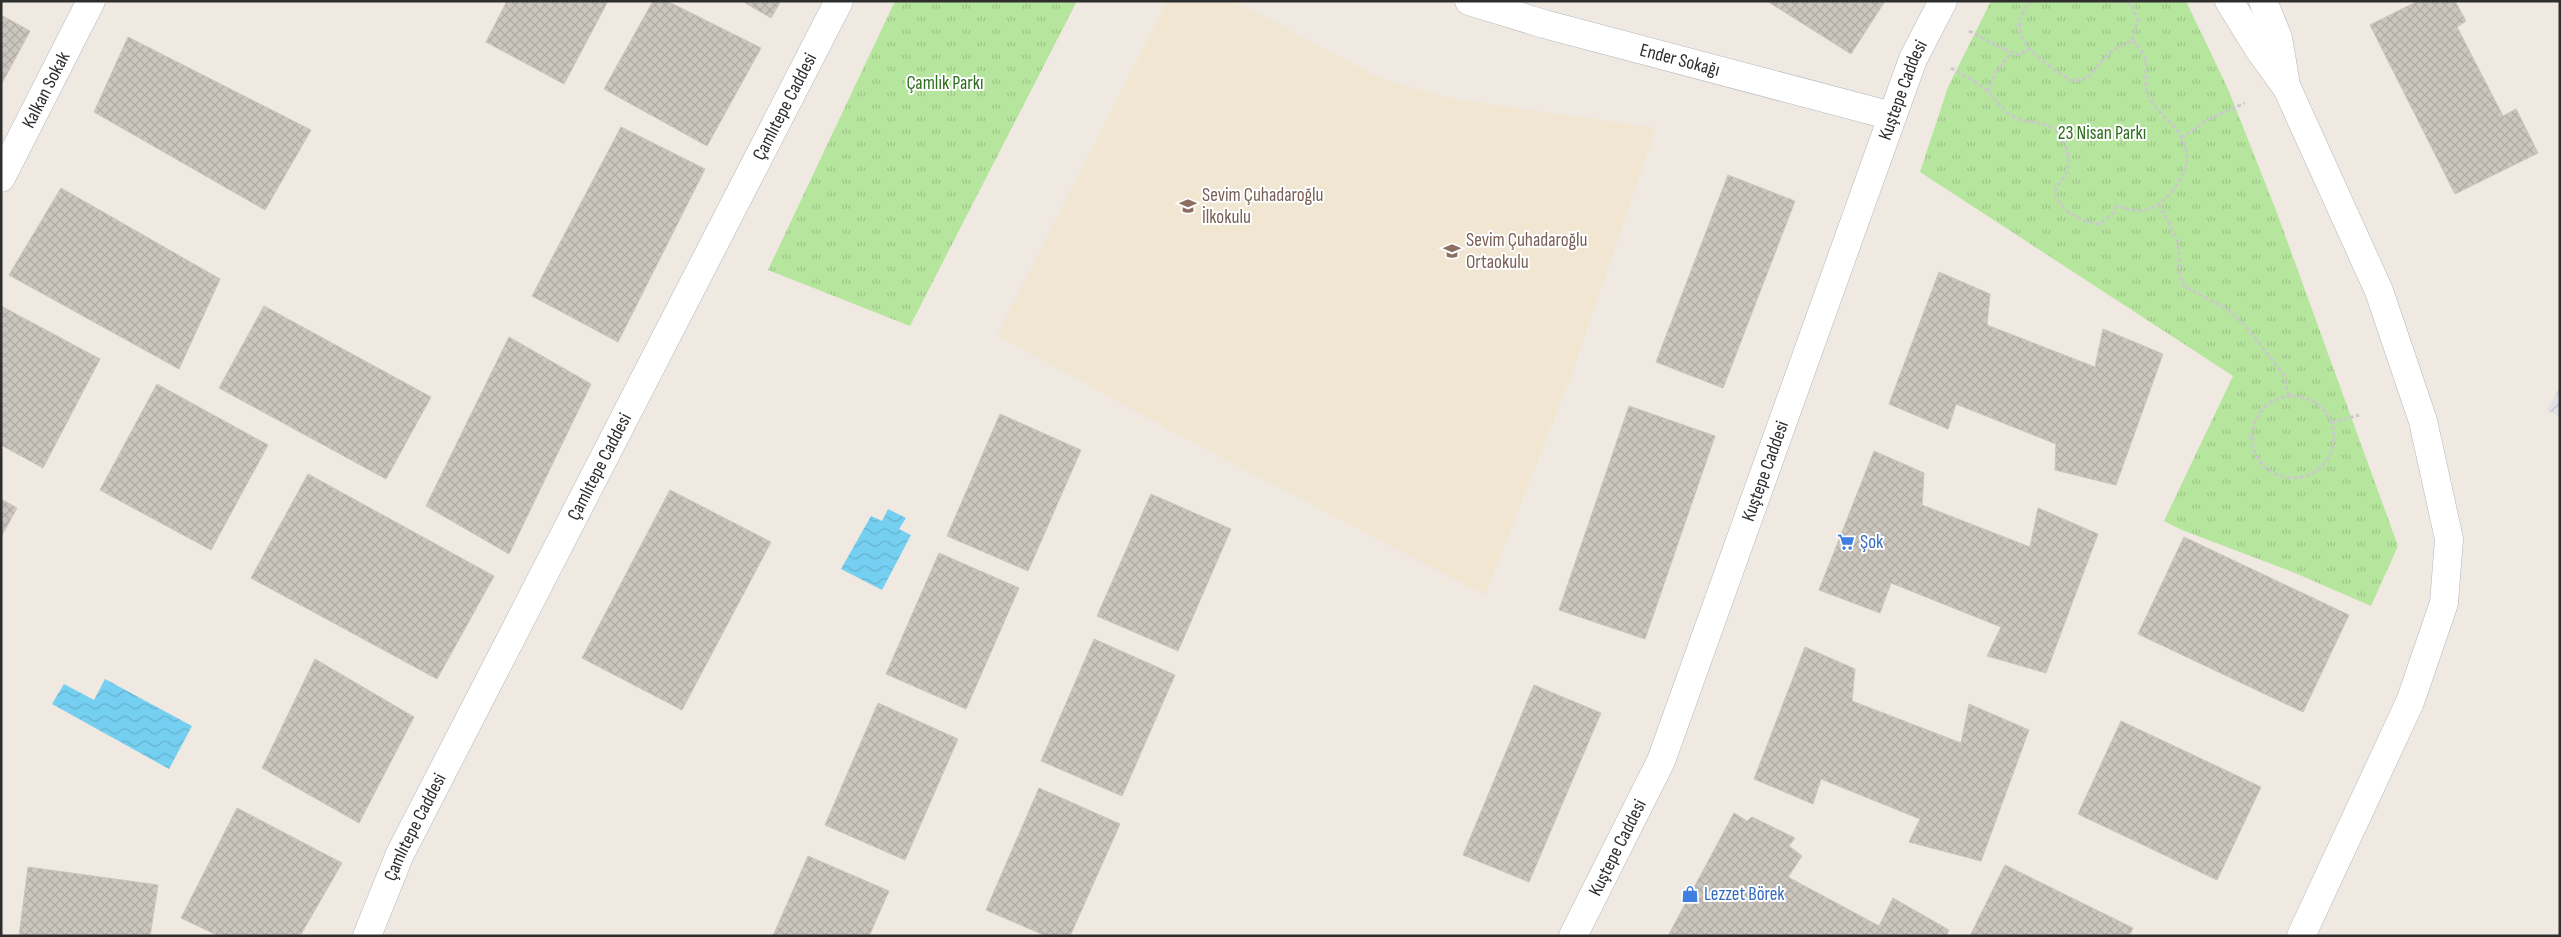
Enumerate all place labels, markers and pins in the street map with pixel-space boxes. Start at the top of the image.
place label: Sevim Çuhadaroğlu İlkokulu [1202,184,1324,229]
school or university icon: Sevim Çuhadaroğlu İlkokulu [1178,196,1198,216]
place label: Sevim Çuhadaroğlu Ortaokulu [1466,229,1588,274]
school or university icon: Sevim Çuhadaroğlu Ortaokulu [1442,241,1462,261]
place label: Şok [1860,531,1884,554]
supermarket icon: Şok [1836,532,1856,552]
place label: Lezzet Börek [1704,883,1785,906]
shop icon: Lezzet Börek [1680,884,1700,904]

